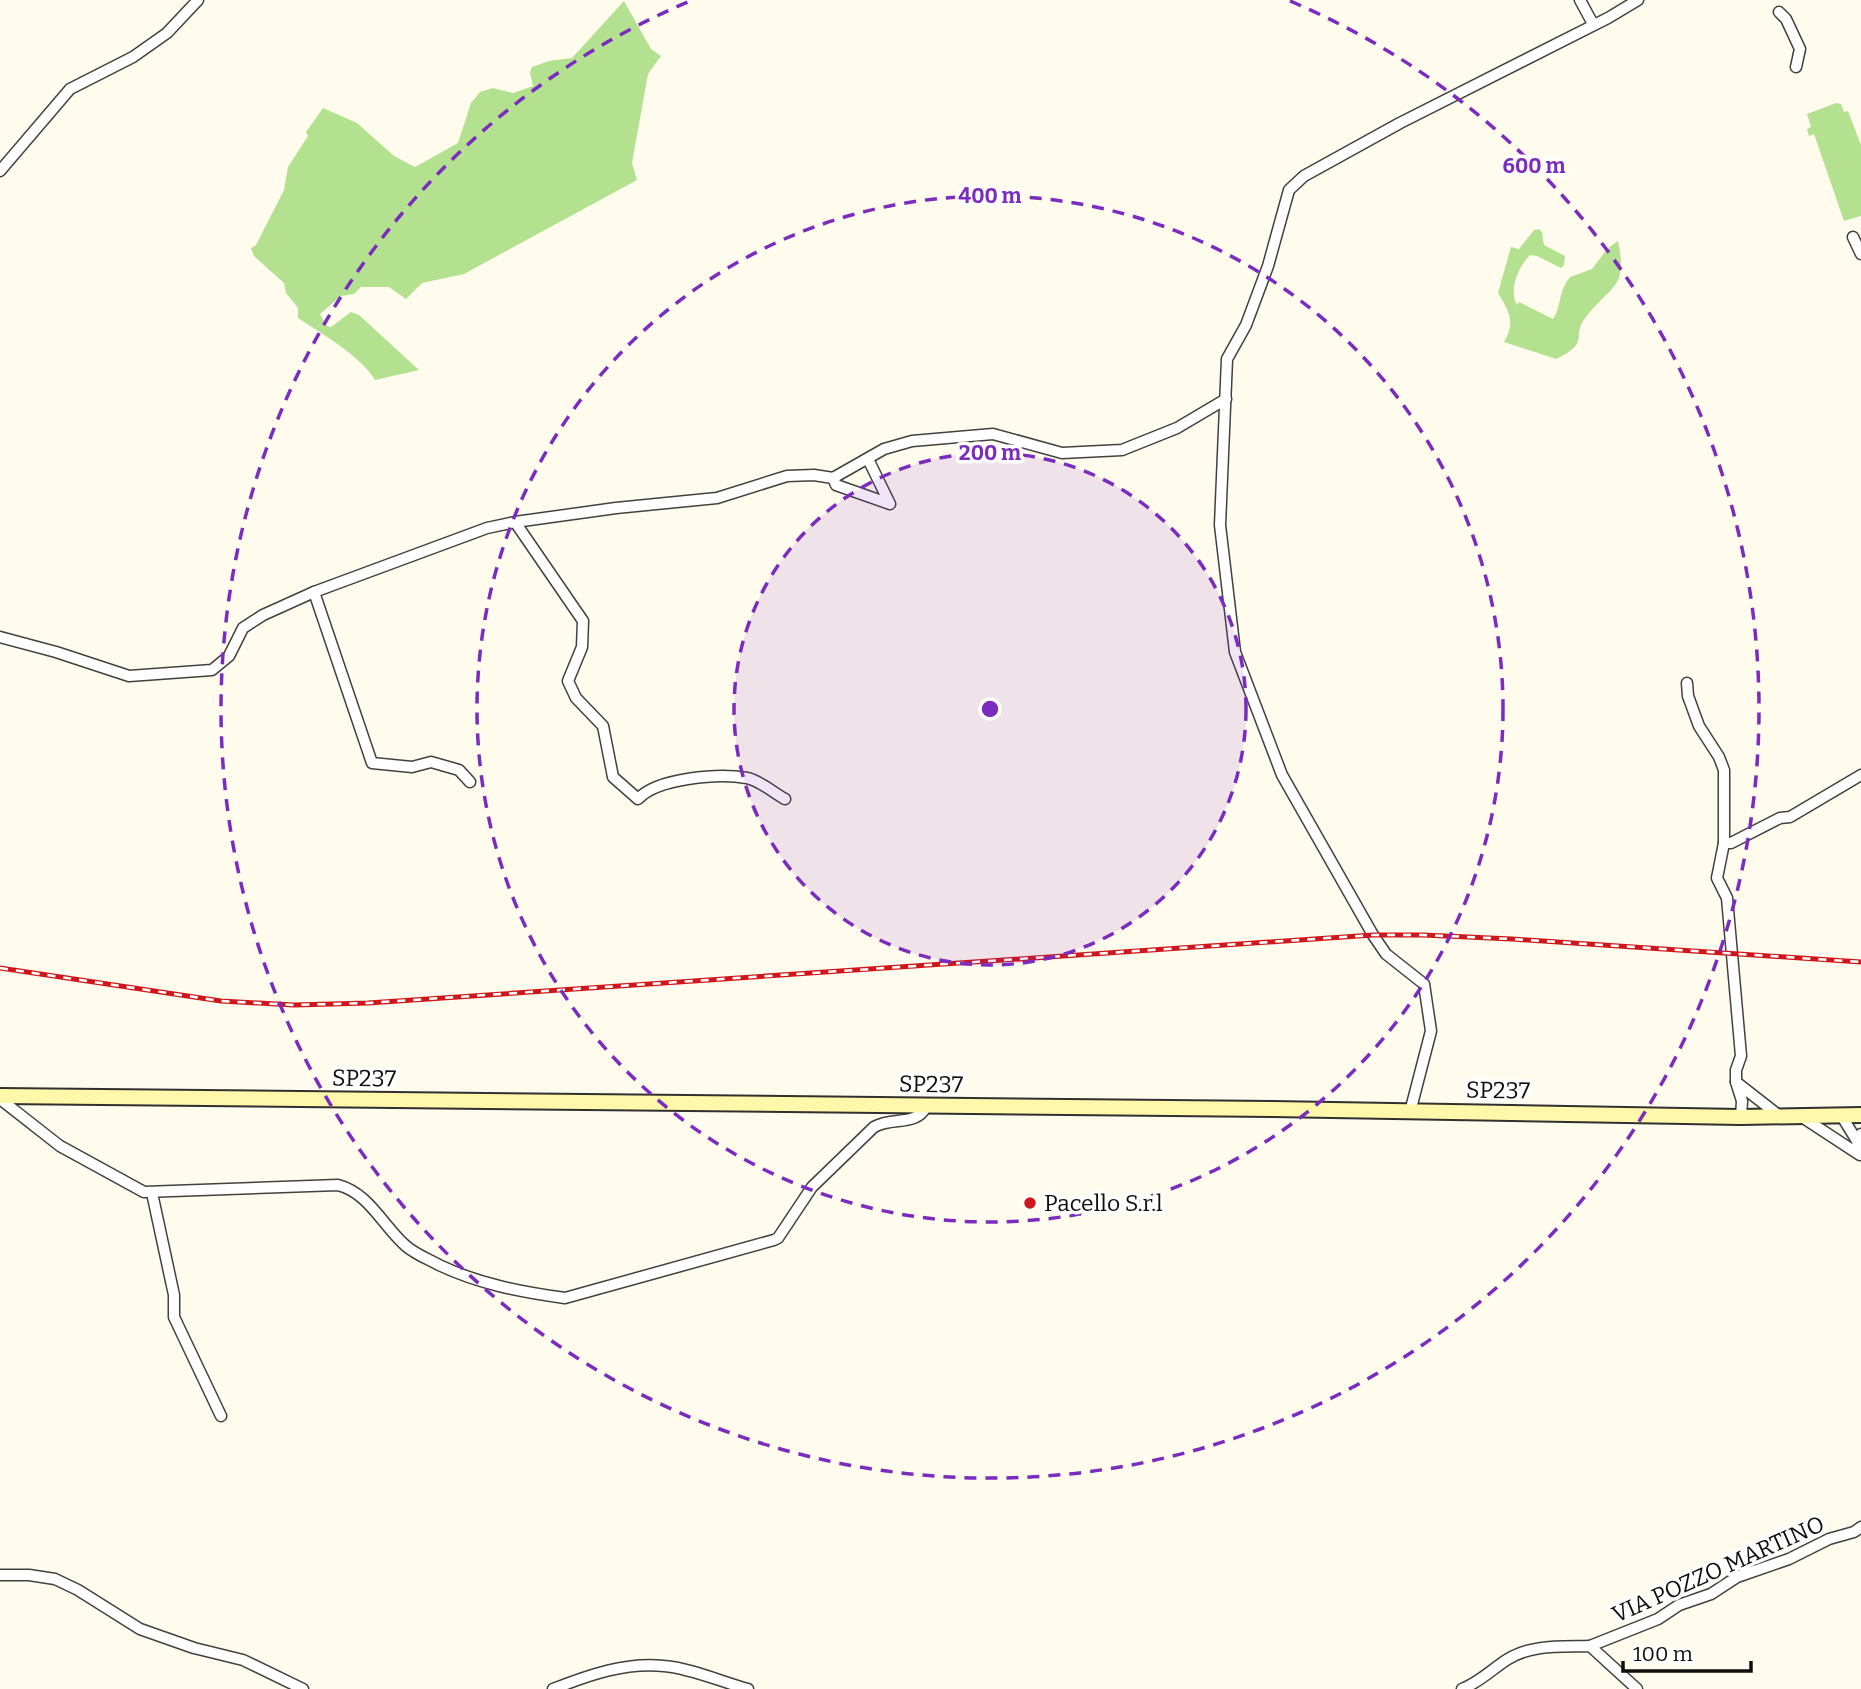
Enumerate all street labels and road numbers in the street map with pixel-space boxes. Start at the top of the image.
street label: SP237 [332,1063,397,1093]
street label: SP237 [899,1069,964,1099]
street label: SP237 [1466,1075,1531,1105]
street label: VIA POZZO MARTINO [1608,1510,1828,1628]

